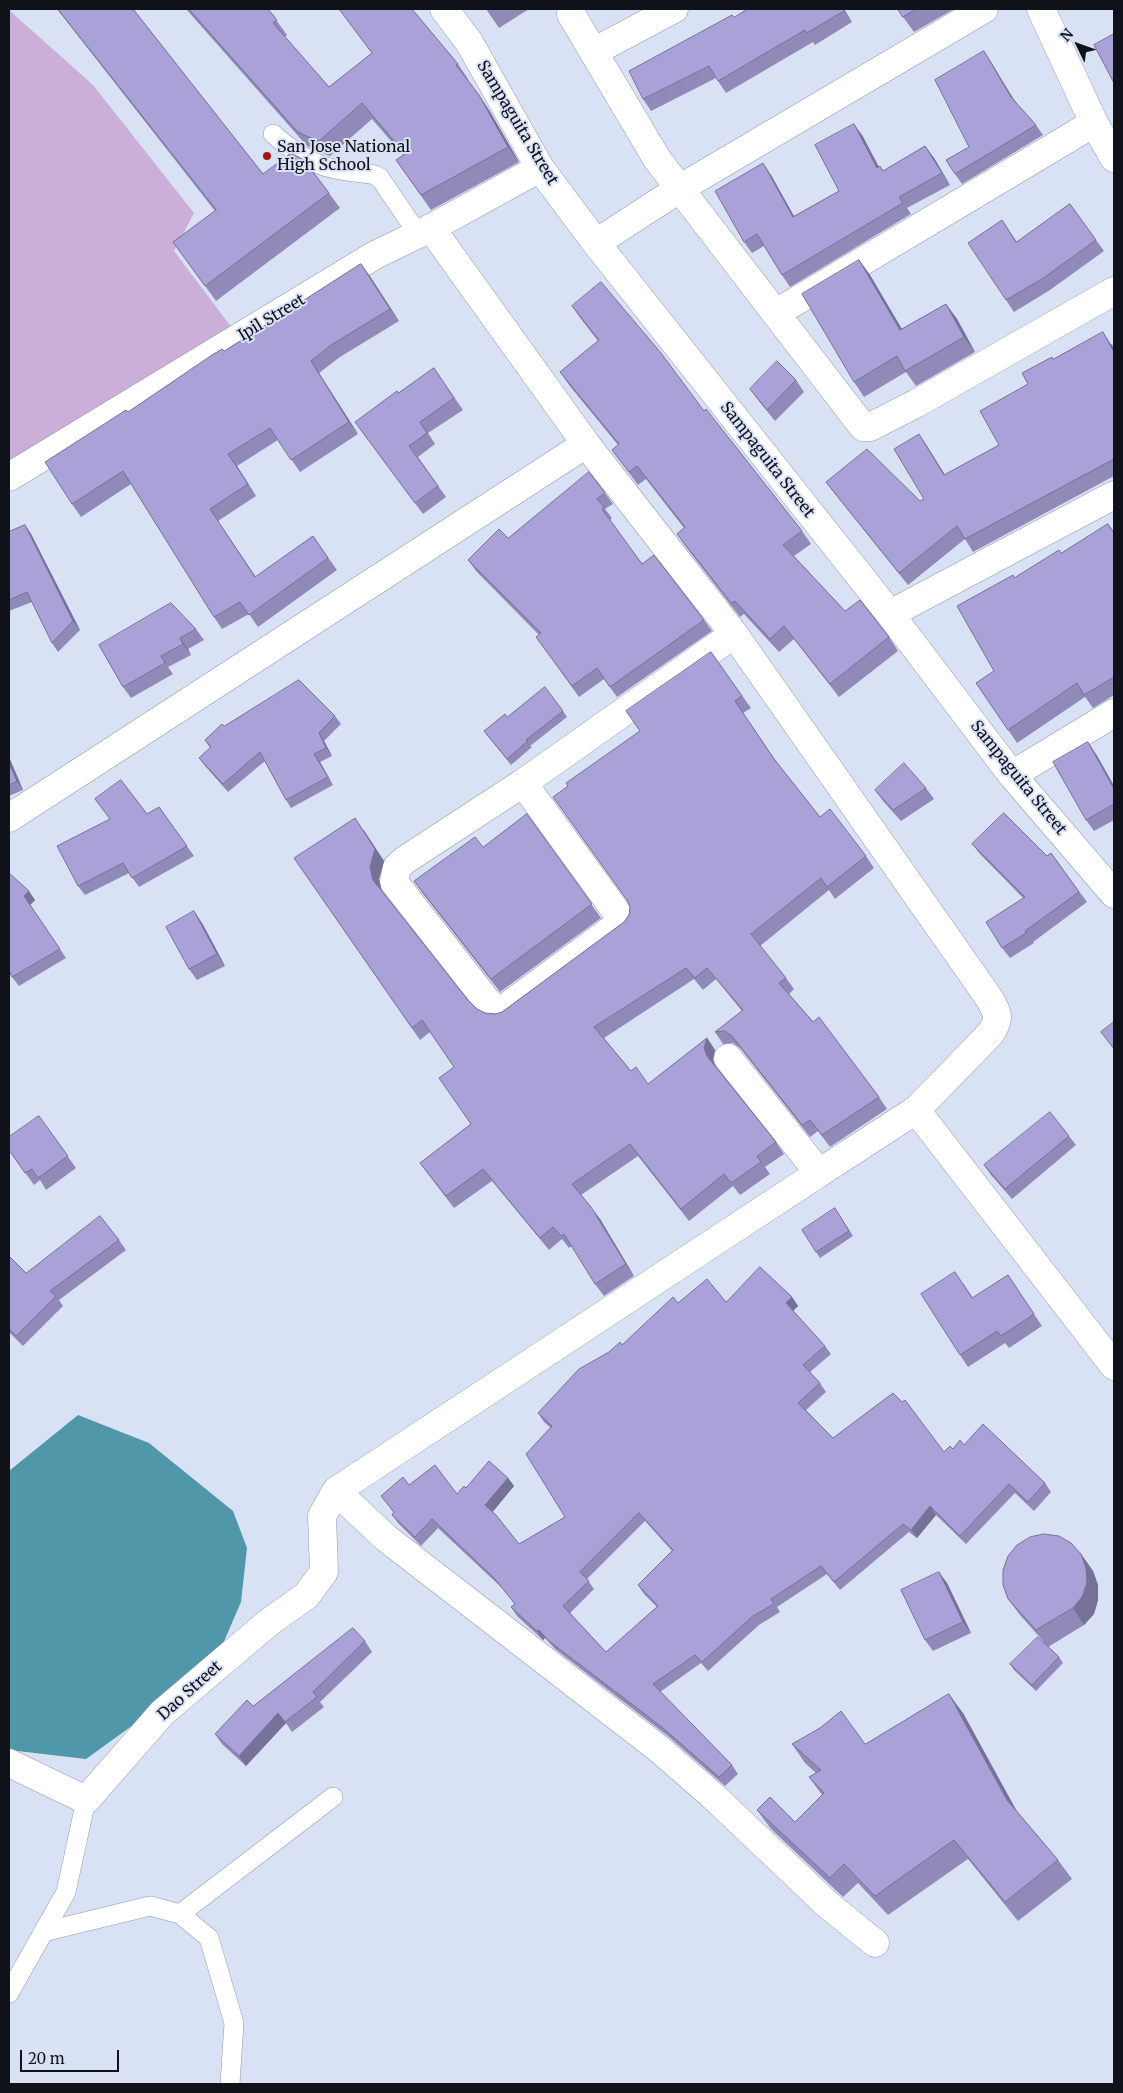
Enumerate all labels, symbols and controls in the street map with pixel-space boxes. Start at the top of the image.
north arrow [1053,20,1103,70]
text: N [1056,25,1077,45]
street label: Sampaguita Street [472,57,562,189]
place label: San Jose National High School [277,137,410,175]
marker: San Jose National High School [261,150,273,162]
street label: Ipil Street [235,290,309,346]
street label: Sampaguita Street [716,398,818,522]
street label: Sampaguita Street [966,717,1070,839]
street label: Dao Street [154,1657,226,1725]
scale bar [22,2040,121,2072]
text: 20 m [28,2049,65,2068]

